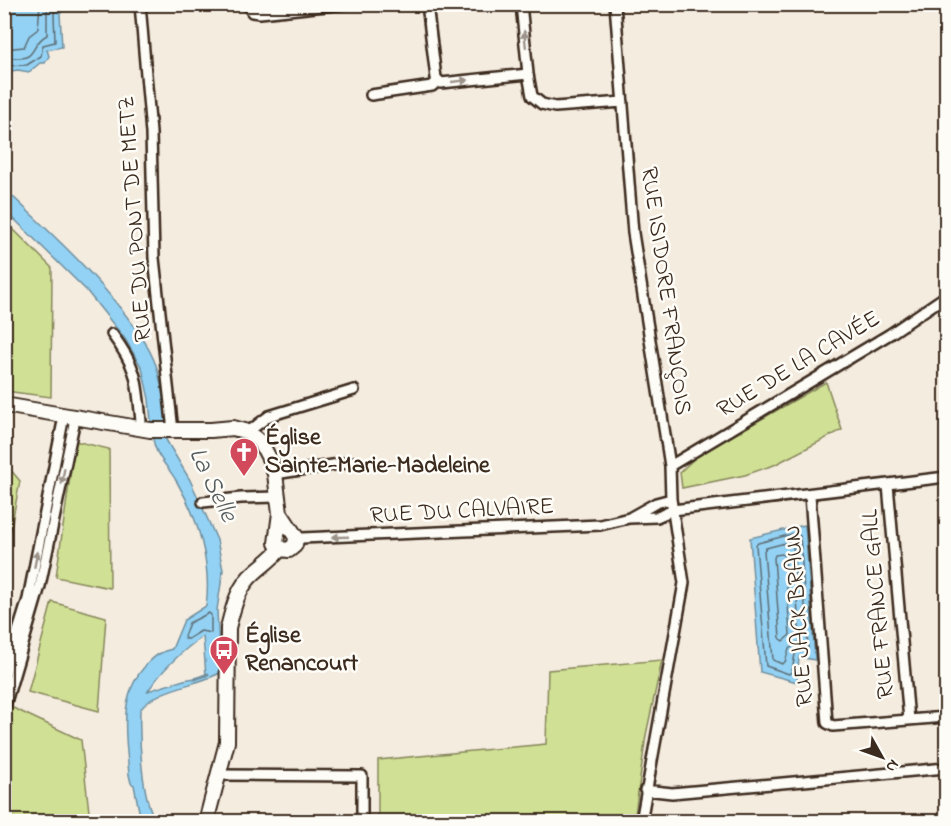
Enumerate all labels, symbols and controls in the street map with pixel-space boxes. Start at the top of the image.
one-way arrow [520,30,530,49]
one-way arrow [451,76,470,86]
street label: RUE DU PONT DE METZ [110,95,162,343]
street label: RUE ISIDORE FRANÇOIS [630,165,700,417]
street label: RUE DE LA CAVÉE [711,302,887,428]
place label: Église Sainte-Marie-Madeleine [265,421,491,484]
church icon: Église Sainte-Marie-Madeleine [228,436,260,478]
water label: La Selle [178,441,247,530]
one-way arrow [57,466,67,485]
street label: RUE DU CALVAIRE [369,490,555,534]
street label: RUE FRANCE GALL [853,508,905,700]
street label: RUE JACK BRAUN [776,524,824,708]
one-way arrow [331,533,350,542]
one-way arrow [32,549,41,568]
place label: Église Renancourt [245,619,359,682]
bus stop icon: Église Renancourt [208,634,240,676]
north arrow [852,727,912,787]
text: N [879,754,905,777]

